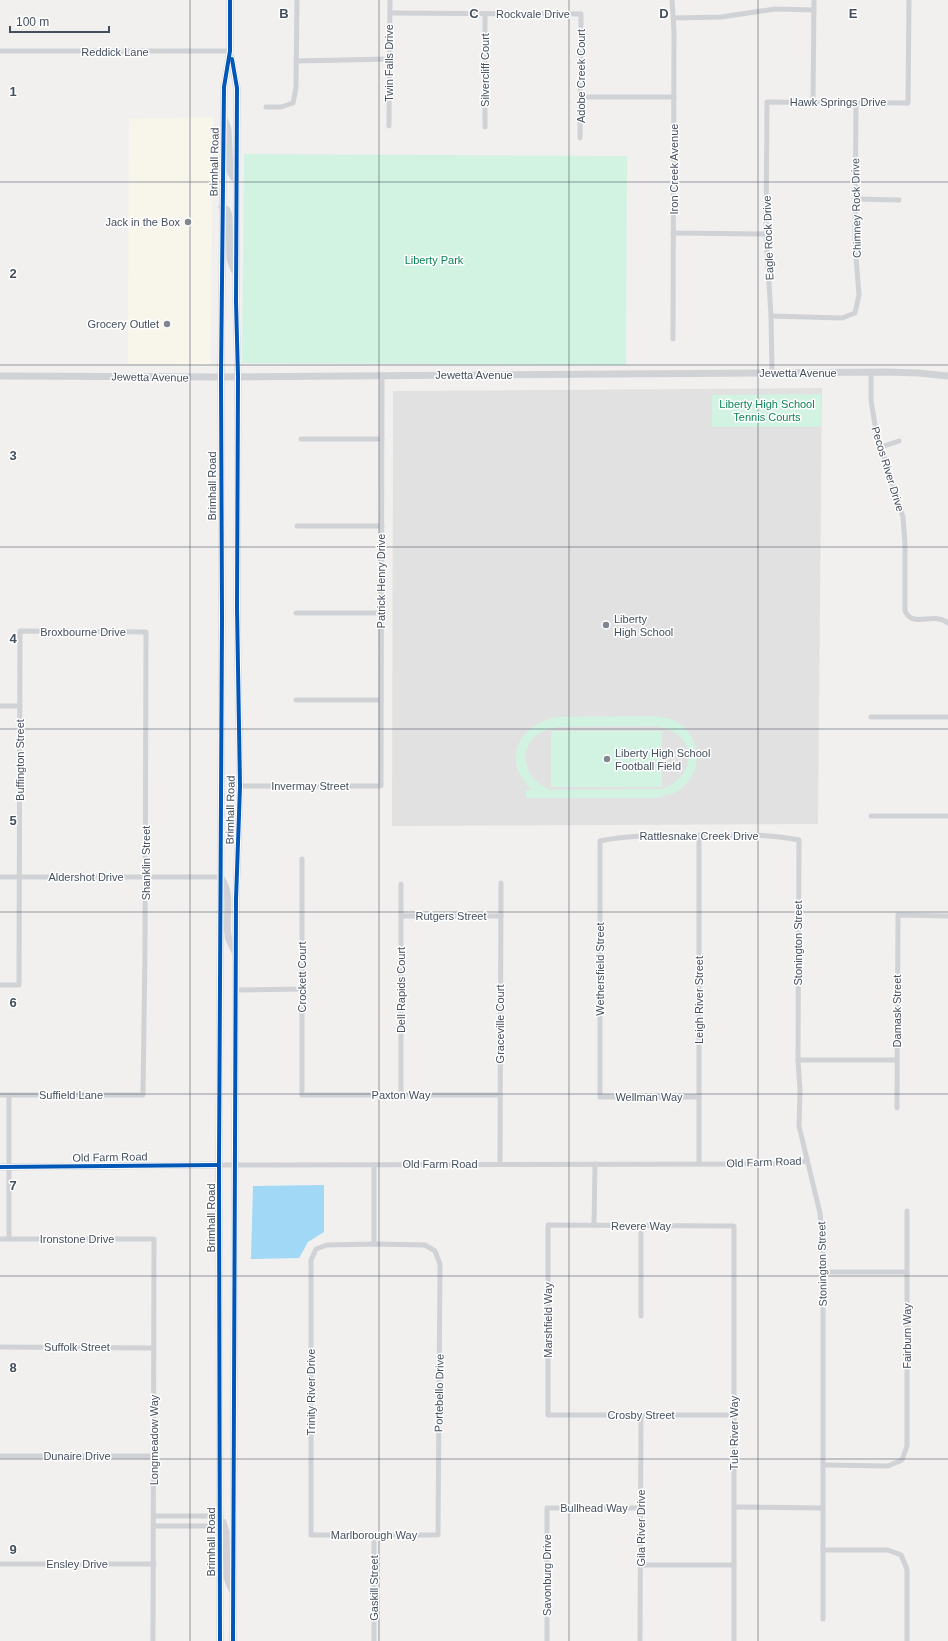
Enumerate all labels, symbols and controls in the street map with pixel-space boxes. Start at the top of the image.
text: B [279,6,289,21]
text: C [469,6,479,21]
text: D [659,6,669,21]
text: E [849,6,858,21]
scale bar [10,8,109,34]
street label: Rockvale Drive [496,8,570,20]
text: 100 m [16,15,49,29]
street label: Twin Falls Drive [383,24,395,102]
street label: Adobe Creek Court [575,29,587,123]
street label: Silvercliff Court [479,33,491,107]
street label: Reddick Lane [81,46,149,58]
text: 1 [9,84,17,99]
street label: Hawk Springs Drive [790,96,886,108]
street label: Iron Creek Avenue [668,124,680,214]
street label: Brimhall Road [207,127,221,197]
street label: Chimney Rock Drive [849,158,863,258]
street label: Eagle Rock Drive [761,195,775,281]
place label: Jack in the Box [105,216,181,228]
marker: Jack in the Box [183,217,193,227]
park label: Liberty Park [405,254,464,266]
text: 2 [9,266,17,281]
place label: Grocery Outlet [87,318,159,330]
marker: Grocery Outlet [162,319,172,329]
street label: Jewetta Avenue [759,367,837,379]
street label: Jewetta Avenue [435,369,513,381]
street label: Jewetta Avenue [111,370,189,384]
park label: Liberty High School Tennis Courts [719,398,815,423]
street label: Pecos River Drive [869,425,907,513]
text: 3 [9,448,17,463]
street label: Brimhall Road [206,451,218,521]
street label: Patrick Henry Drive [375,534,387,628]
place label: Liberty High School [614,613,673,638]
marker: Liberty High School [601,620,611,630]
street label: Broxbourne Drive [40,626,126,638]
text: 4 [9,631,17,646]
street label: Buffington Street [14,719,26,801]
place label: Liberty High School Football Field [615,747,710,772]
marker: Liberty High School Football Field [602,754,612,764]
street label: Brimhall Road [223,775,237,845]
street label: Invermay Street [271,780,349,792]
text: 5 [9,813,17,828]
street label: Shanklin Street [140,826,152,900]
street label: Rattlesnake Creek Drive [639,830,759,842]
street label: Aldershot Drive [48,871,124,883]
street label: Stonington Street [792,900,804,986]
street label: Rutgers Street [416,910,486,922]
street label: Wethersfield Street [594,922,606,1016]
street label: Crockett Court [296,942,308,1012]
street label: Dell Rapids Court [395,947,407,1033]
street label: Leigh River Street [693,956,705,1044]
street label: Damask Street [891,975,903,1047]
street label: Graceville Court [494,985,506,1063]
text: 6 [9,995,17,1010]
street label: Suffield Lane [39,1089,103,1101]
street label: Paxton Way [372,1089,431,1101]
street label: Wellman Way [615,1091,683,1103]
street label: Old Farm Road [72,1150,148,1164]
street label: Old Farm Road [726,1155,802,1169]
street label: Old Farm Road [402,1158,478,1170]
text: 7 [9,1178,17,1193]
street label: Brimhall Road [205,1183,217,1253]
street label: Revere Way [611,1220,672,1232]
street label: Stonington Street [815,1221,829,1307]
street label: Ironstone Drive [40,1233,114,1245]
street label: Marshfield Way [542,1282,554,1358]
street label: Fairburn Way [901,1303,913,1369]
street label: Suffolk Street [44,1341,110,1353]
street label: Trinity River Drive [305,1349,317,1436]
street label: Portebello Drive [432,1354,446,1432]
text: 8 [9,1360,17,1375]
street label: Longmeadow Way [148,1394,160,1485]
street label: Tule River Way [728,1395,740,1470]
street label: Crosby Street [607,1409,675,1421]
street label: Dunaire Drive [43,1450,111,1462]
street label: Gila River Drive [635,1489,647,1567]
street label: Bullhead Way [560,1502,628,1514]
street label: Brimhall Road [205,1507,217,1577]
street label: Marlborough Way [331,1529,418,1541]
street label: Savonburg Drive [541,1534,553,1616]
text: 9 [9,1542,17,1557]
street label: Gaskill Street [368,1555,380,1621]
street label: Ensley Drive [46,1558,108,1570]

